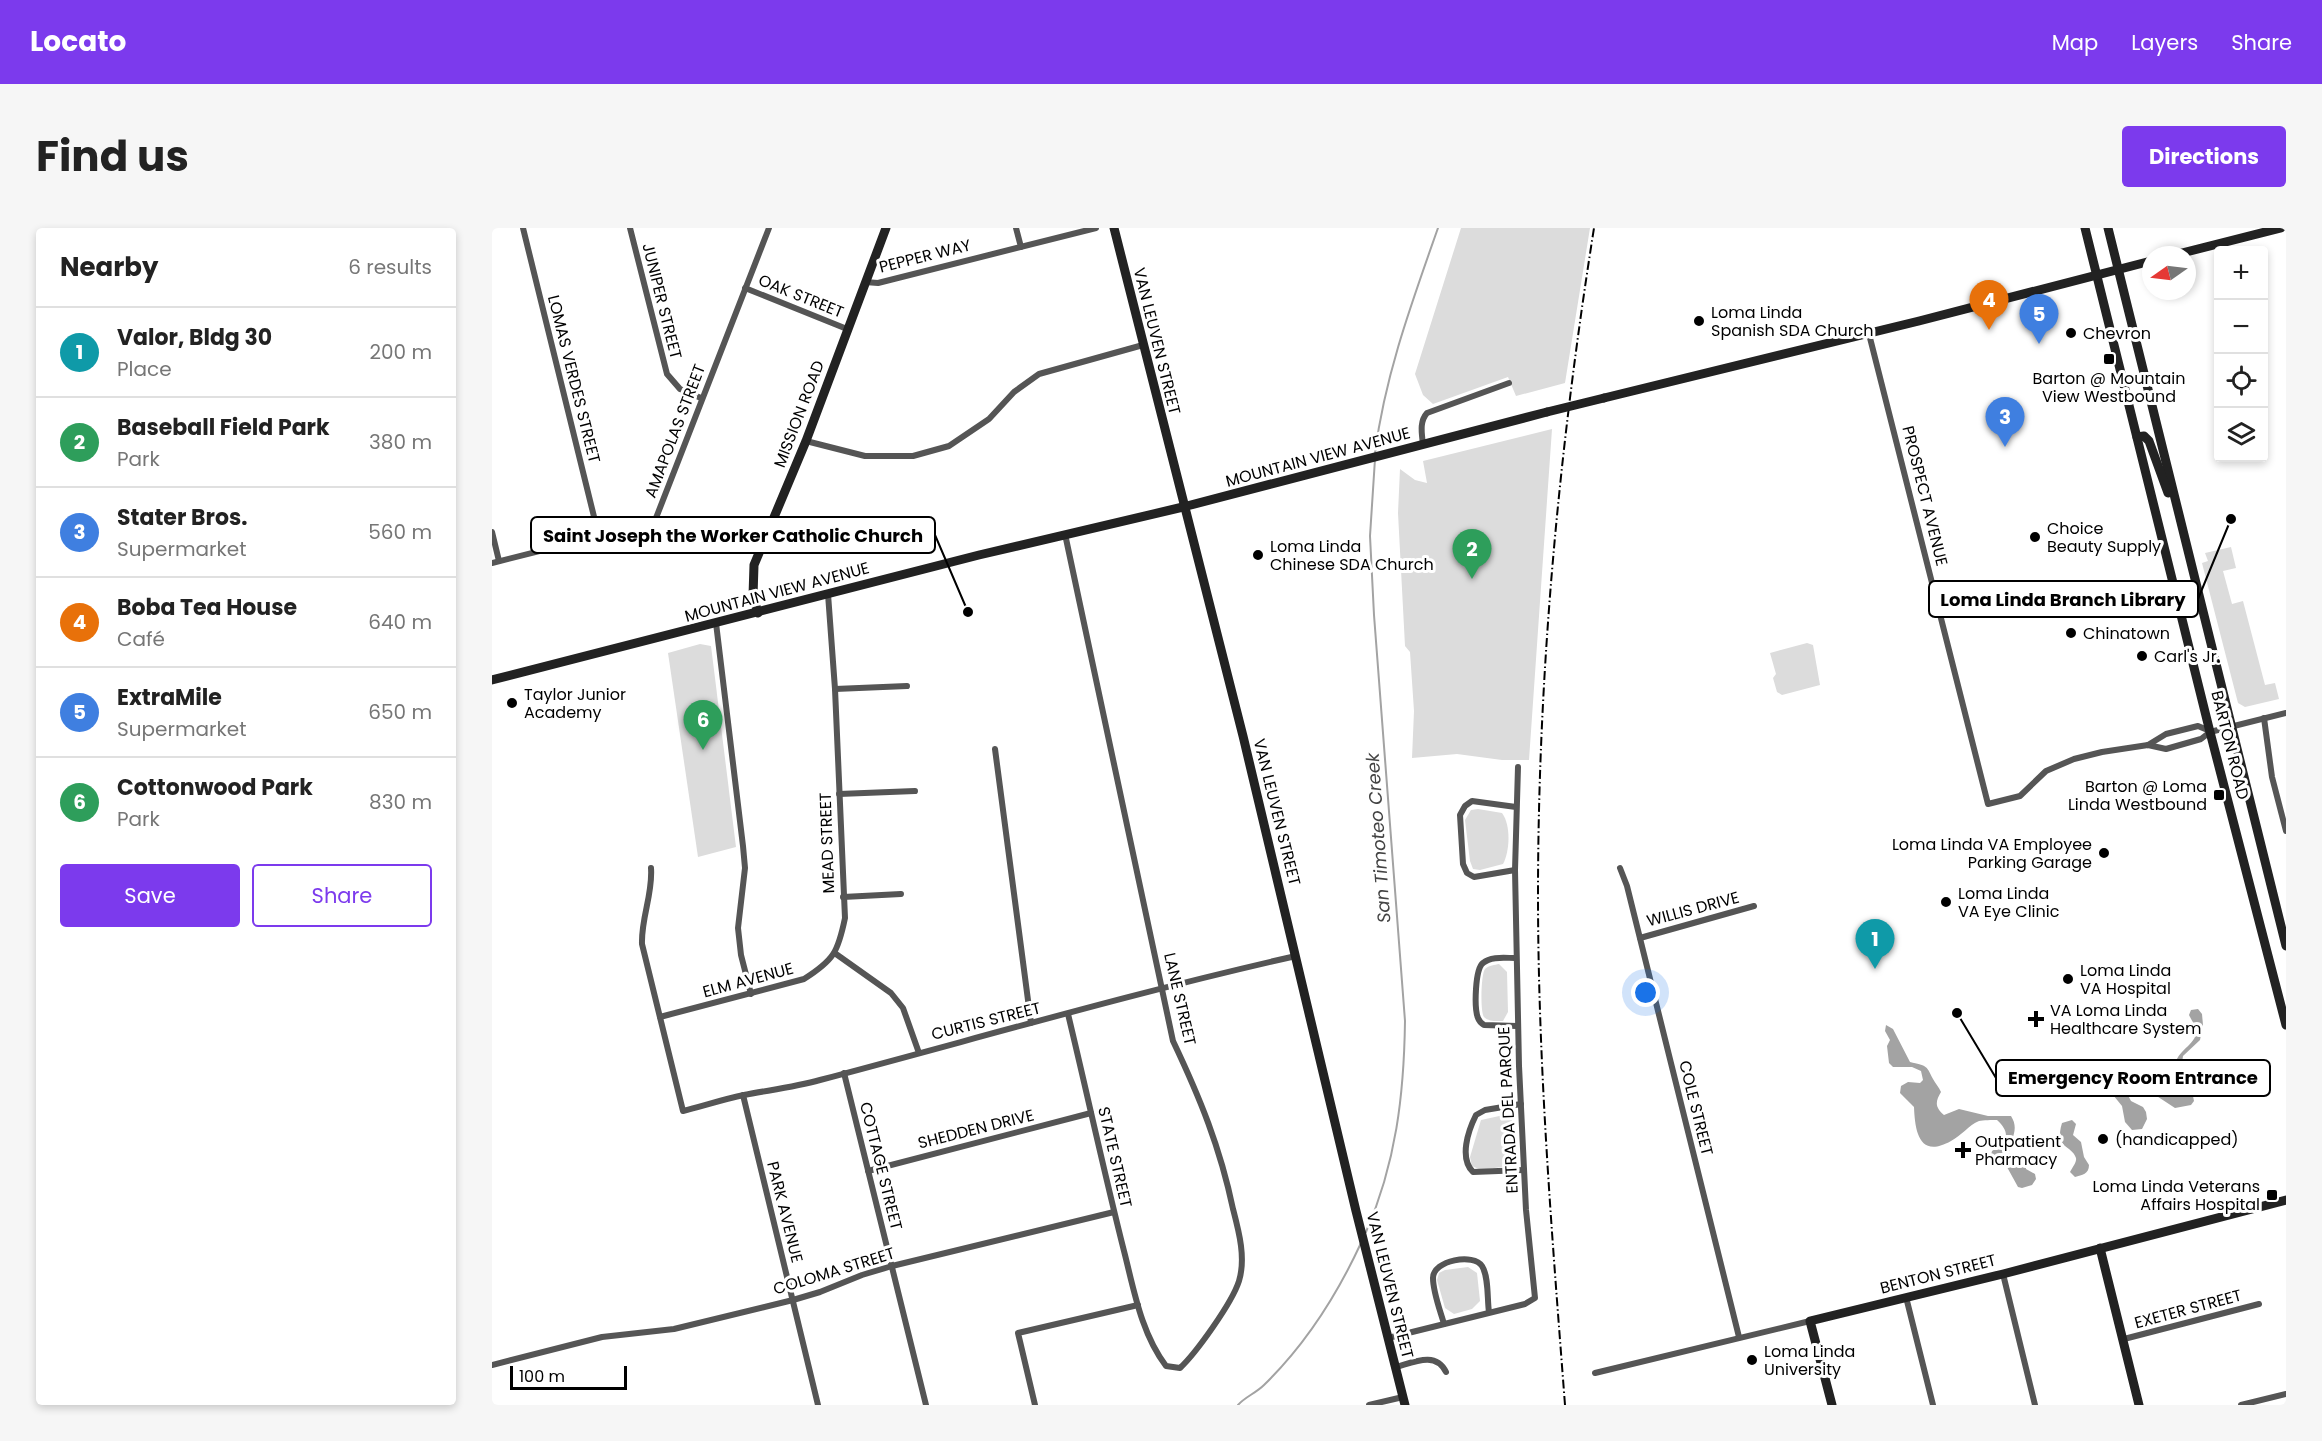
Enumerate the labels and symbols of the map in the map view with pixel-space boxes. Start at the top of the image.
street label: PEPPER WAY [877,233,974,279]
street label: JUNIPER STREET [636,241,688,362]
north arrow [2142,246,2196,300]
street label: VAN LEUVEN STREET [1128,265,1186,417]
street label: OAK STREET [755,268,847,324]
pin: 4 [1970,280,2008,330]
street label: LOMAS VERDES STREET [542,293,606,466]
pin: 5 [2020,294,2058,344]
place label: Loma Linda Spanish SDA Church [1711,301,1874,342]
marker: Loma Linda Spanish SDA Church [1692,314,1706,328]
place label: Chevron [2083,322,2151,345]
marker: Chevron [2064,326,2078,340]
marker: Barton @ Mountain View Westbound [2102,352,2116,366]
street label: MISSION ROAD [768,357,830,471]
street label: AMAPOLAS STREET [639,361,711,501]
place label: Barton @ Mountain View Westbound [2033,367,2185,408]
pin: 3 [1986,398,2024,447]
street label: MOUNTAIN VIEW AVENUE [1223,421,1413,493]
street label: PROSPECT AVENUE [1896,423,1954,569]
callout: Saint Joseph the Worker Catholic Church [531,517,935,553]
place label: Choice Beauty Supply [2047,517,2161,558]
text: Saint Joseph the Worker Catholic Church [543,523,923,548]
pin: 2 [1452,530,1492,579]
marker: Choice Beauty Supply [2028,530,2042,544]
place label: Loma Linda Chinese SDA Church [1270,535,1434,576]
marker: Loma Linda Chinese SDA Church [1251,548,1265,562]
street label: MOUNTAIN VIEW AVENUE [682,556,872,628]
callout: Loma Linda Branch Library [1929,581,2198,617]
text: Loma Linda Branch Library [1940,587,2186,612]
place label: Chinatown [2083,622,2170,645]
marker: Chinatown [2064,626,2078,640]
place label: Carl's Jr. [2154,645,2220,668]
marker: Carl's Jr. [2135,649,2149,663]
place label: Taylor Junior Academy [524,683,626,724]
street label: BARTON ROAD [2205,688,2255,802]
marker: Taylor Junior Academy [505,696,519,710]
pin: 6 [684,700,722,750]
street label: VAN LEUVEN STREET [1248,736,1306,888]
water label: San Timoteo Creek [1360,751,1396,924]
place label: Barton @ Loma Linda Westbound [2068,775,2207,816]
marker: Barton @ Loma Linda Westbound [2212,788,2226,802]
street label: MEAD STREET [814,792,840,894]
place label: Loma Linda VA Employee Parking Garage [1892,833,2092,874]
marker: Loma Linda VA Employee Parking Garage [2097,846,2111,860]
place label: Loma Linda VA Eye Clinic [1958,882,2060,923]
street label: WILLIS DRIVE [1644,886,1742,932]
marker: Loma Linda VA Eye Clinic [1939,895,1953,909]
pin: 1 [1856,920,1894,969]
street label: LANE STREET [1158,950,1202,1048]
street label: ELM AVENUE [700,957,796,1003]
place label: Loma Linda VA Hospital [2080,959,2171,1000]
marker: Loma Linda VA Hospital [2061,972,2075,986]
your location [1631,978,1660,1007]
street label: CURTIS STREET [929,996,1043,1046]
place label: VA Loma Linda Healthcare System [2050,999,2201,1040]
marker: VA Loma Linda Healthcare System [2027,1010,2045,1028]
street label: ENTRADA DEL PARQUE [1492,1026,1524,1194]
street label: COLE STREET [1673,1058,1719,1158]
callout: Emergency Room Entrance [1996,1060,2270,1096]
text: Emergency Room Entrance [2008,1065,2258,1090]
street label: COTTAGE STREET [854,1100,908,1233]
street label: SHEDDEN DRIVE [915,1103,1037,1155]
street label: STATE STREET [1092,1104,1138,1210]
place label: (handicapped) [2115,1128,2238,1151]
place label: Outpatient Pharmacy [1975,1130,2061,1171]
marker: (handicapped) [2096,1132,2110,1146]
marker: Outpatient Pharmacy [1956,1143,1970,1157]
street label: PARK AVENUE [761,1159,809,1265]
place label: Loma Linda Veterans Affairs Hospital [2092,1175,2260,1216]
marker: Loma Linda Veterans Affairs Hospital [2265,1188,2279,1202]
street label: VAN LEUVEN STREET [1361,1209,1419,1361]
street label: COLOMA STREET [770,1241,898,1300]
street label: BENTON STREET [1878,1248,1999,1300]
street label: EXETER STREET [2132,1284,2244,1334]
place label: Loma Linda University [1764,1340,1855,1381]
marker: Loma Linda University [1745,1353,1759,1367]
scale bar [510,1363,627,1390]

